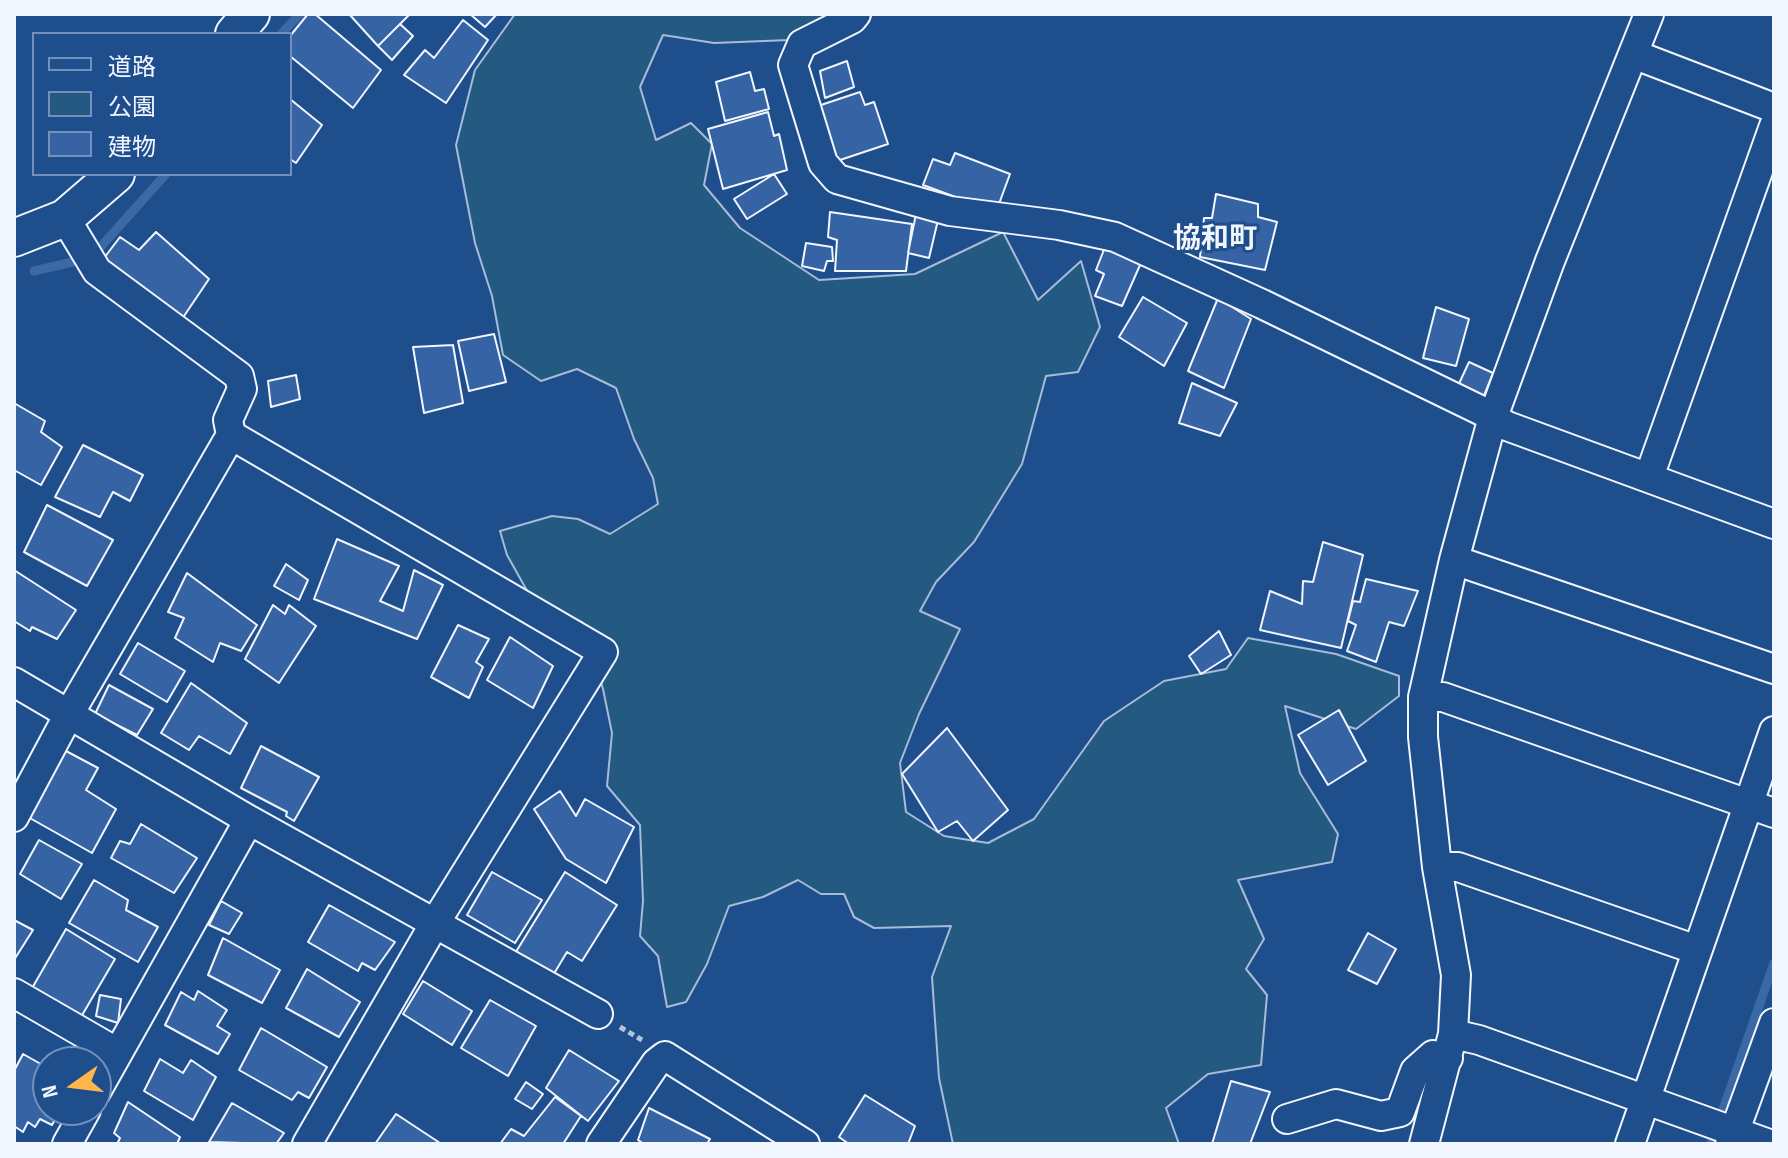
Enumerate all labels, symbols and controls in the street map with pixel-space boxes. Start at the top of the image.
legend [32,32,292,176]
text: 道路 [108,53,156,82]
text: 公園 [108,93,156,122]
text: 建物 [108,133,156,162]
district label: 協和町 [1173,223,1257,257]
north arrow [32,1046,112,1126]
text: N [36,1082,65,1100]

